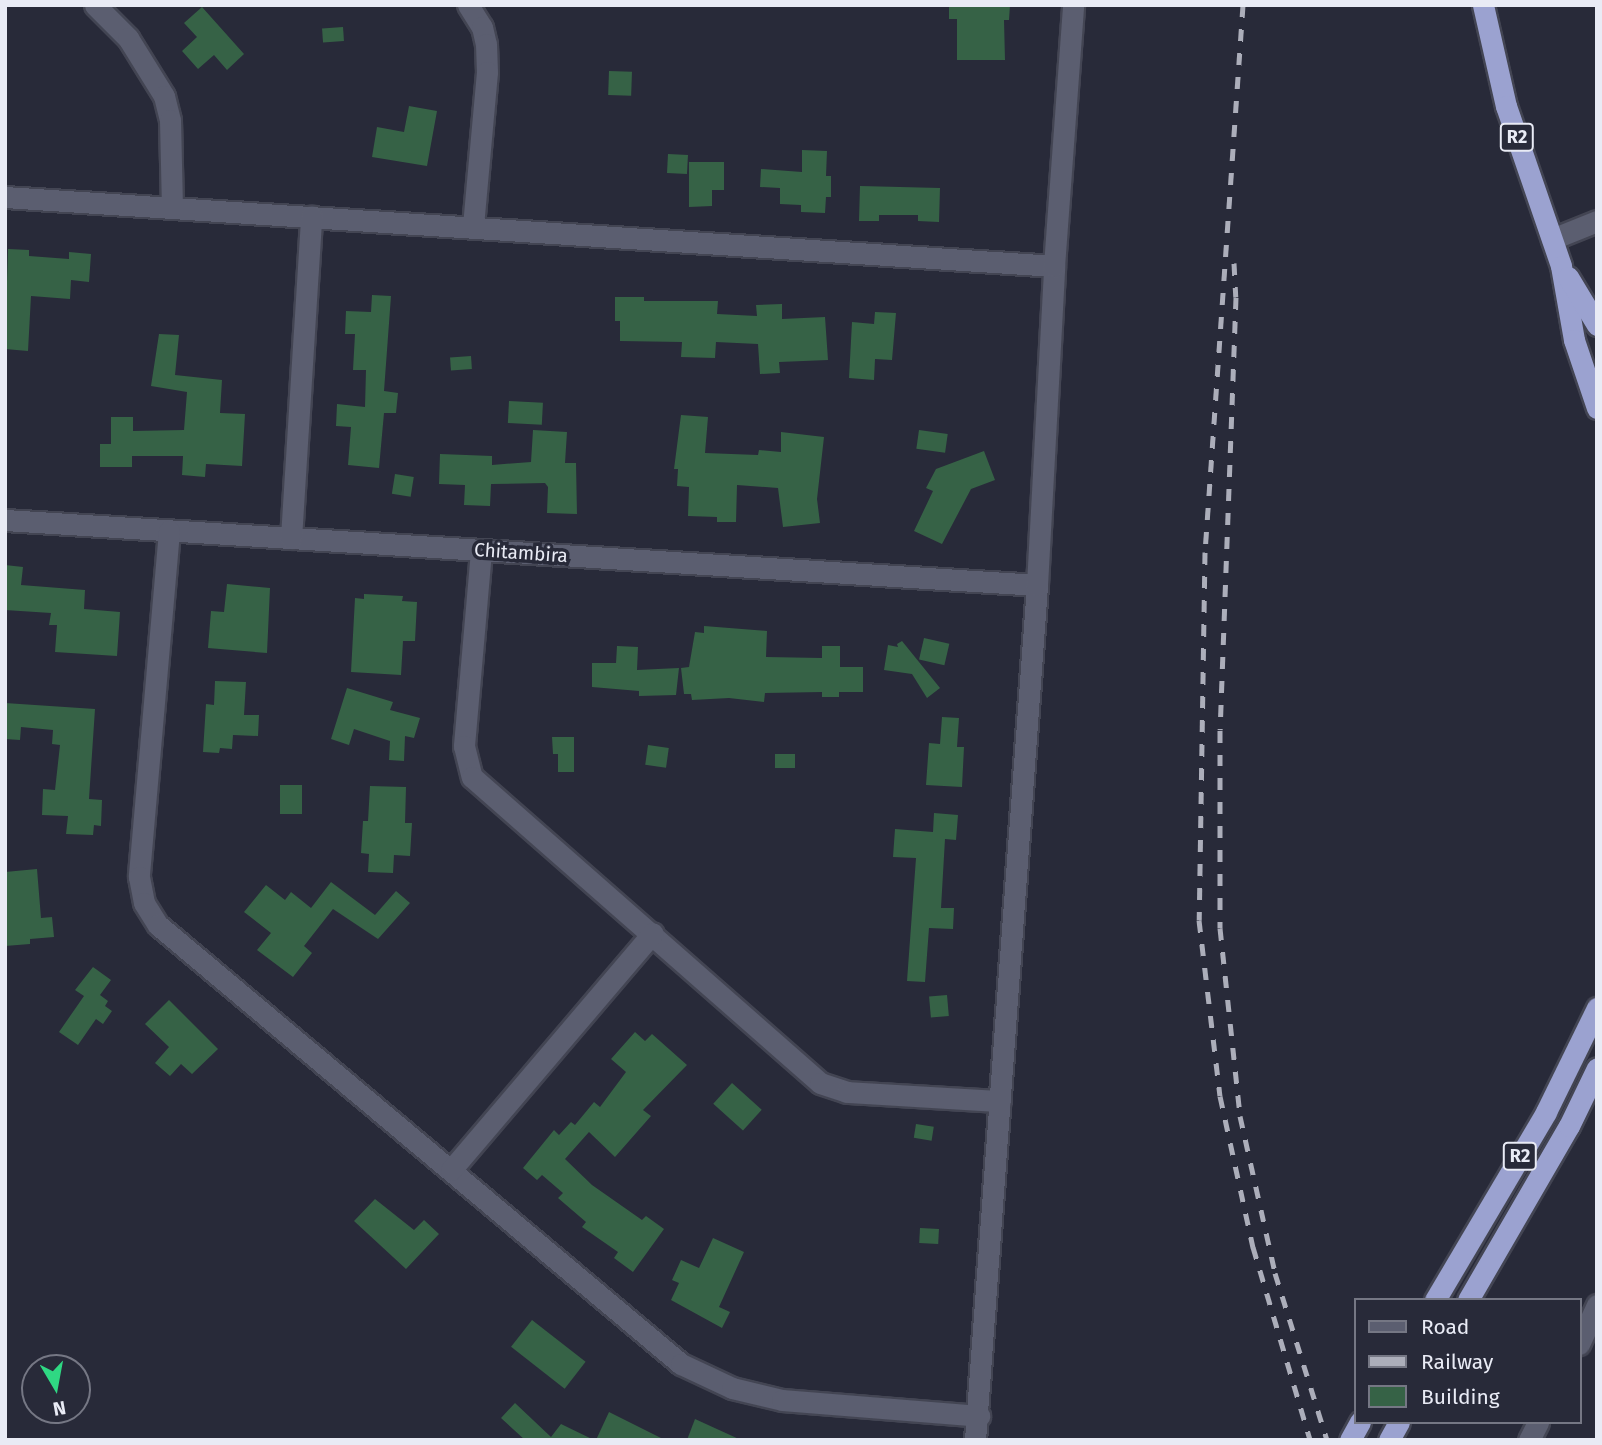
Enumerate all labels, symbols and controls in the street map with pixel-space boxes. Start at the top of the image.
road number: R2 [1500,122,1534,152]
street label: Chitambira [473,538,569,568]
road number: R2 [1502,1142,1538,1170]
legend [1354,1298,1581,1424]
text: Road [1421,1314,1469,1340]
text: Railway [1421,1349,1493,1375]
north arrow [21,1354,91,1424]
text: Building [1421,1384,1500,1410]
text: N [51,1396,68,1421]

